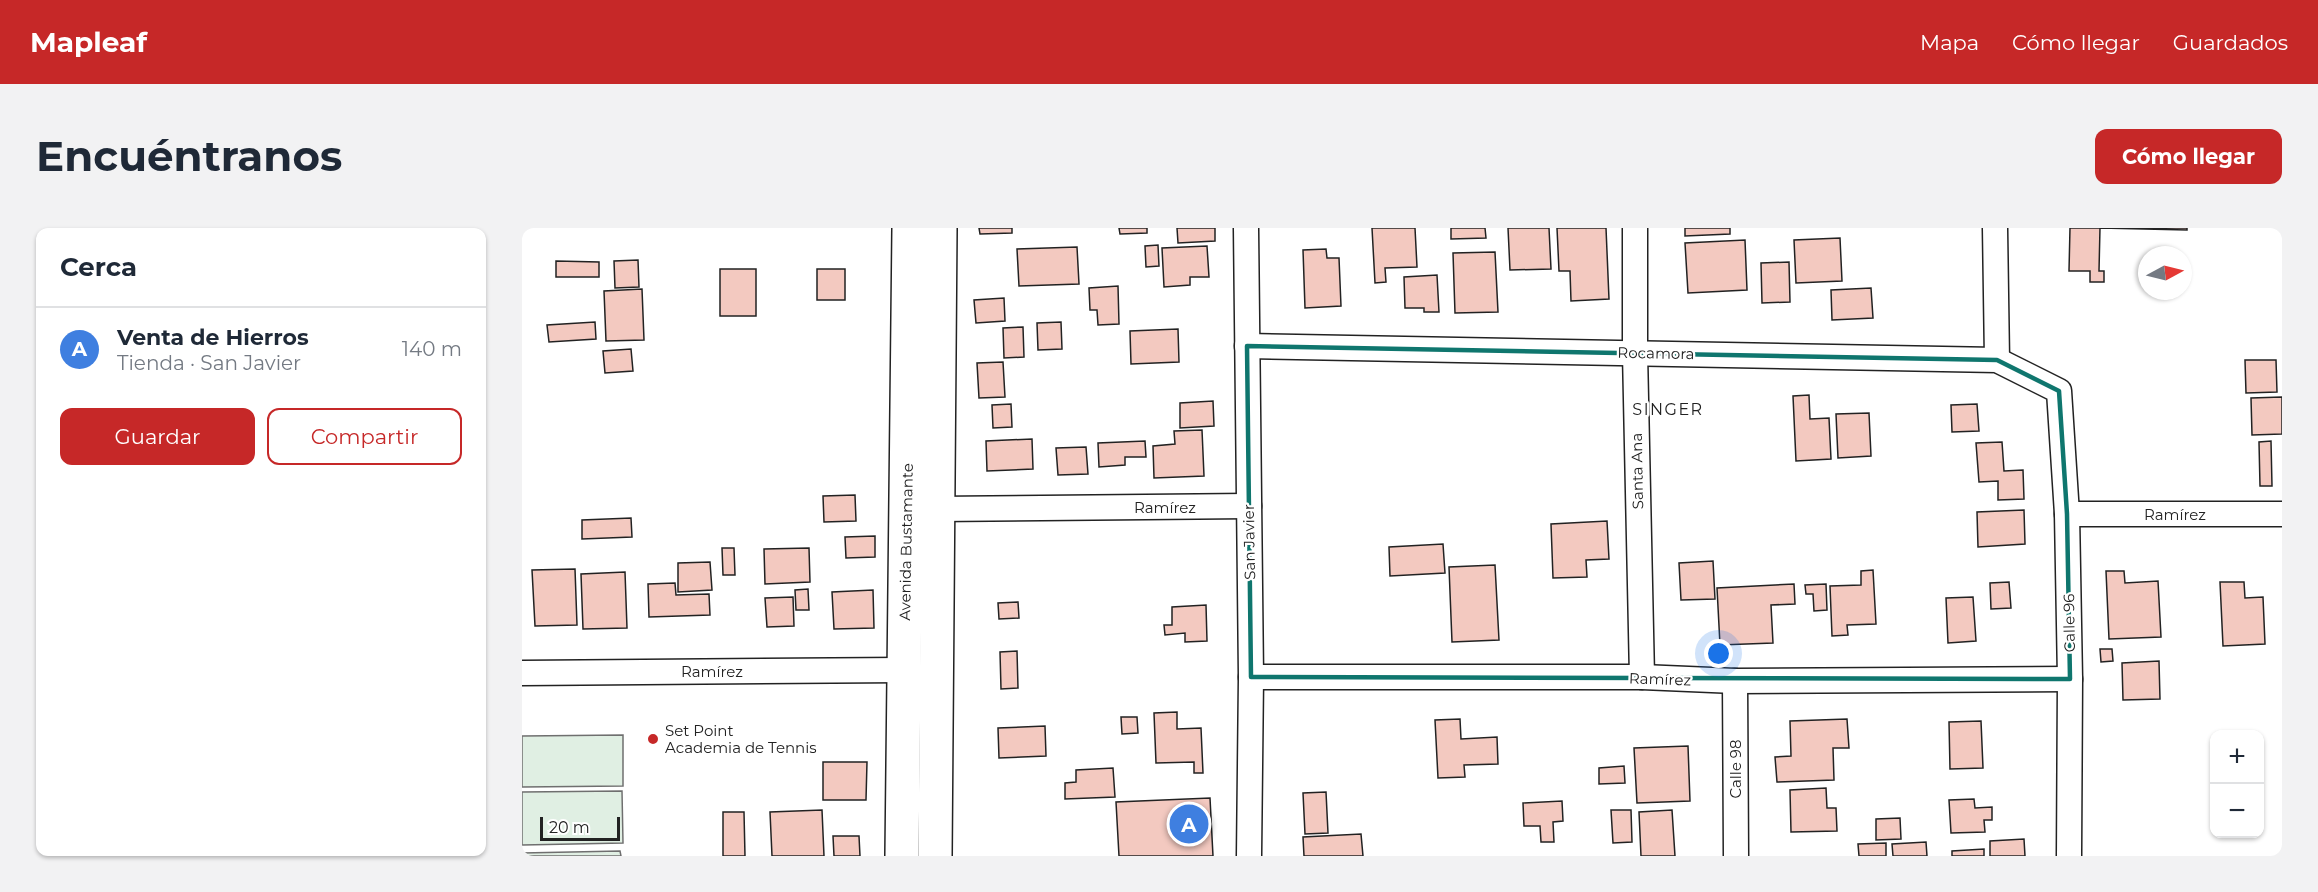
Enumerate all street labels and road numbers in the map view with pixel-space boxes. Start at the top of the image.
street label: Rocamora [1617,343,1695,363]
street label: Santa Ana [1627,433,1647,509]
street label: Avenida Bustamante [895,463,917,621]
street label: Ramírez [1134,498,1196,517]
street label: San Javier [1239,504,1259,580]
street label: Ramírez [2144,505,2206,524]
street label: Calle 96 [2059,593,2079,653]
street label: Ramírez [681,662,743,681]
street label: Ramírez [1629,668,1692,690]
street label: Calle 98 [1726,739,1745,799]

